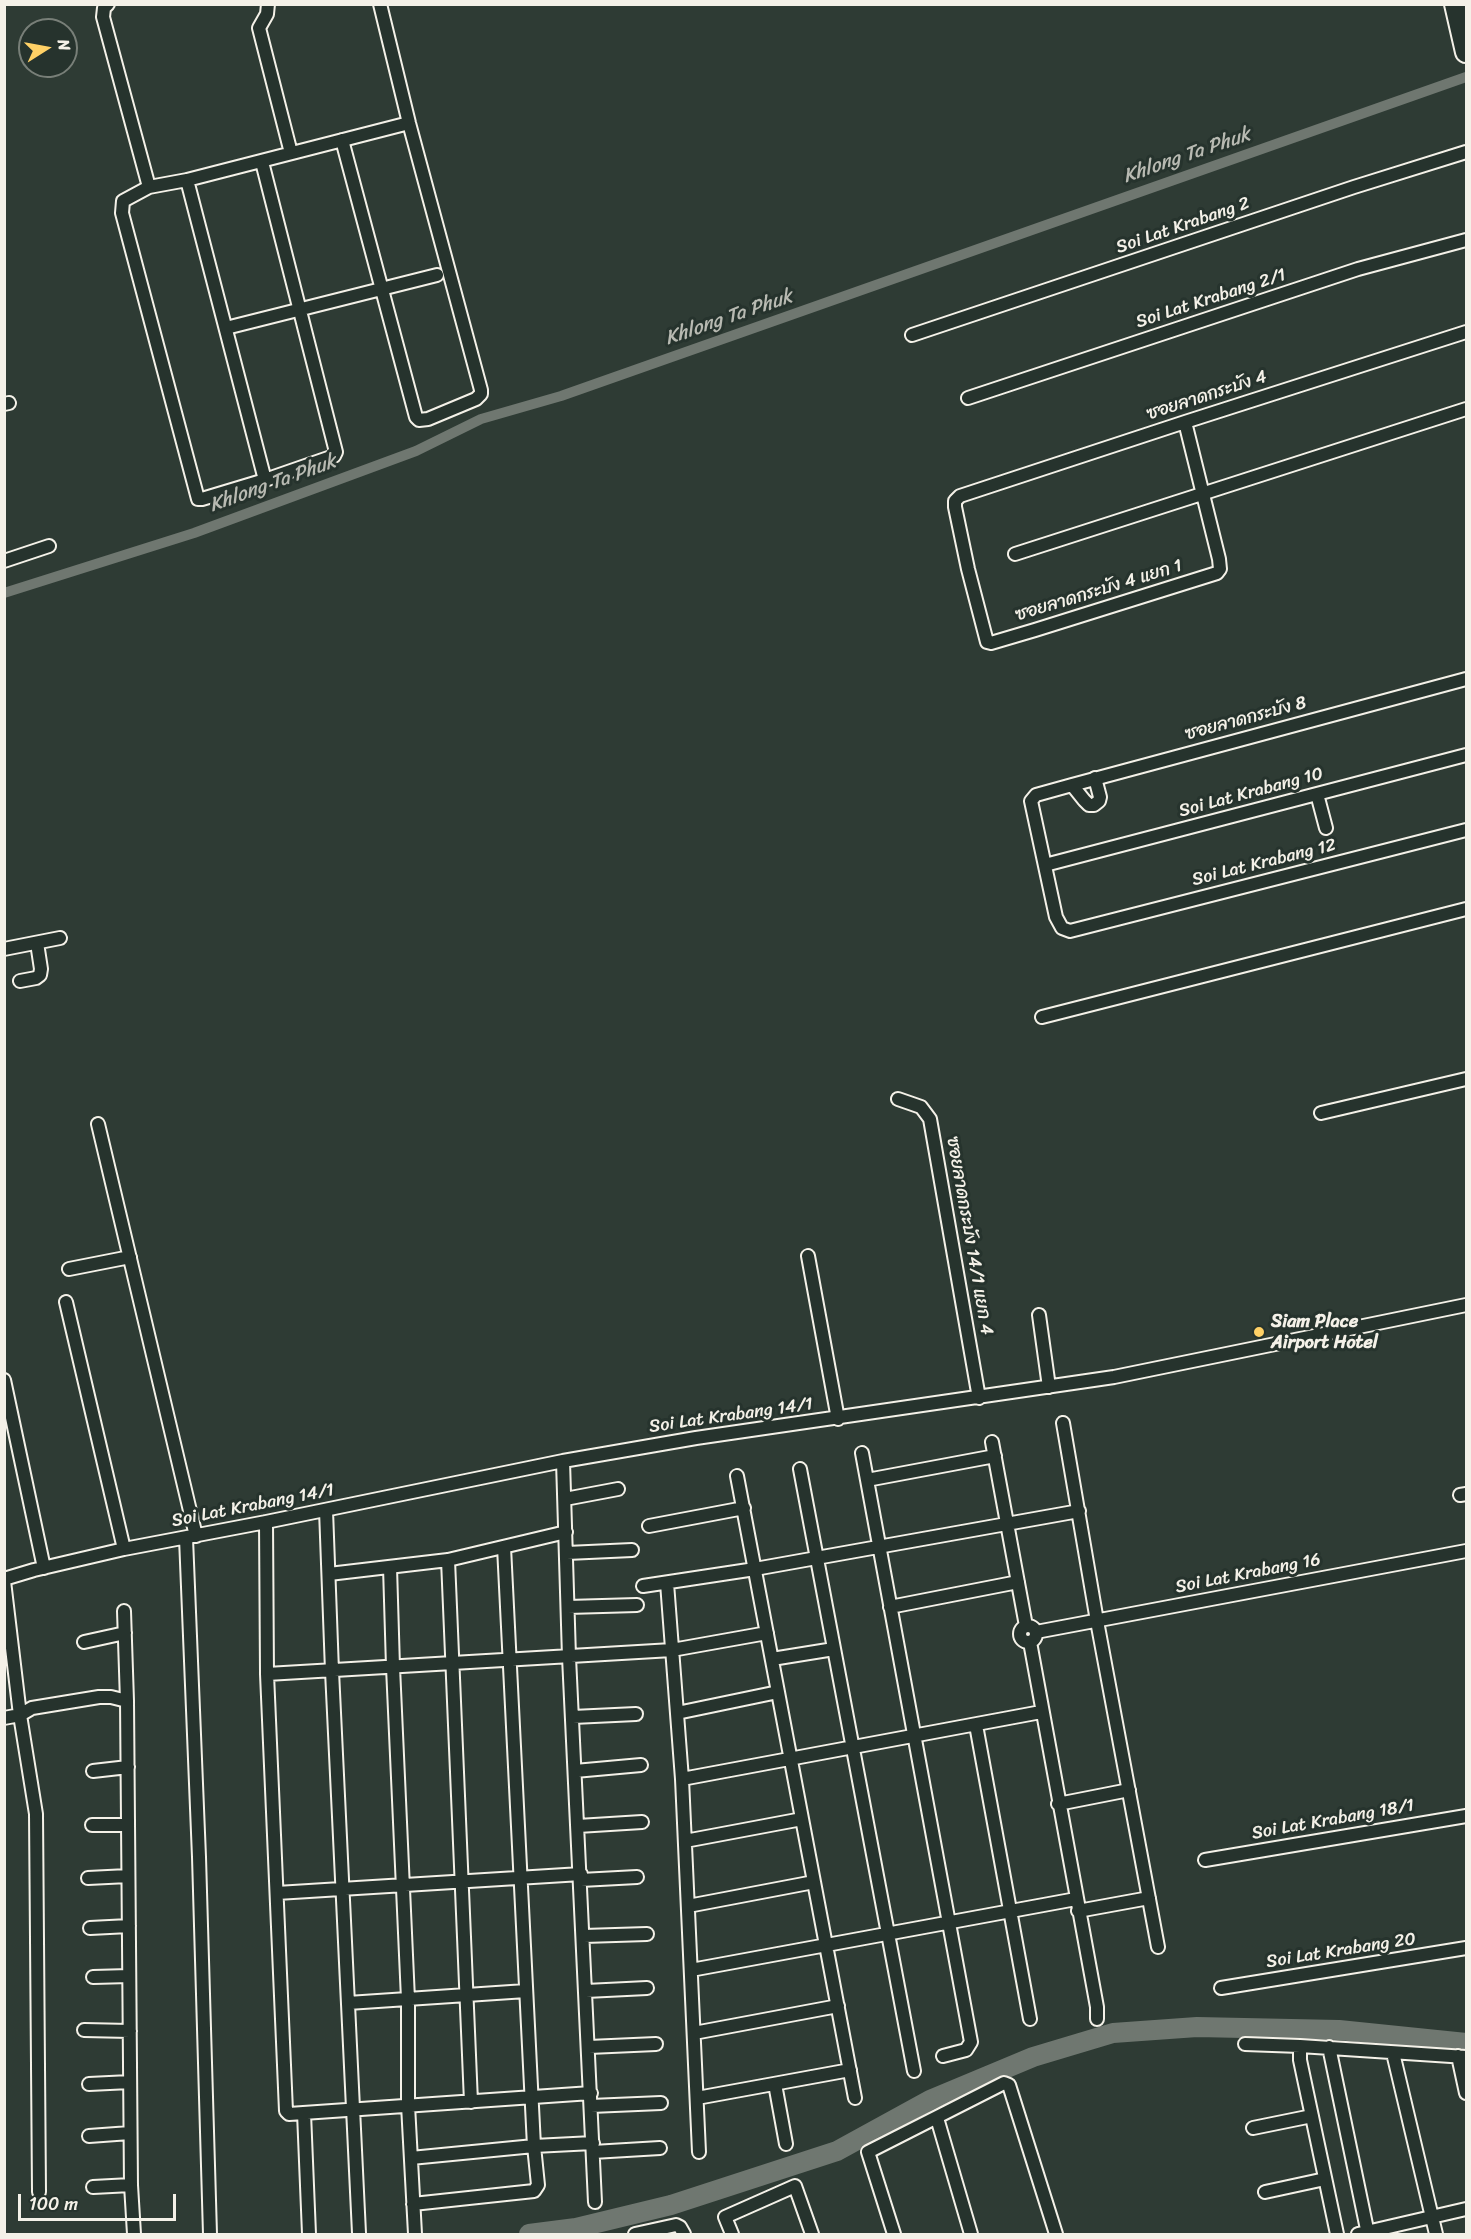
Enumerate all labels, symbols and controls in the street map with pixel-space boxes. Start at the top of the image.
north arrow [18,18,78,78]
text: N [49,37,79,53]
water label: Khlong Ta Phuk [1120,123,1254,189]
street label: Soi Lat Krabang 2 [1113,193,1253,259]
street label: Soi Lat Krabang 2/1 [1133,265,1289,333]
water label: Khlong Ta Phuk [662,285,796,351]
street label: ซอยลาดกระบัง 4 [1144,366,1270,426]
water label: Khlong Ta Phuk [206,450,340,518]
street label: ซอยลาดกระบัง 4 แยก 1 [1013,555,1185,627]
street label: ซอยลาดกระบัง 8 [1183,692,1309,746]
street label: Soi Lat Krabang 10 [1176,763,1326,823]
street label: Soi Lat Krabang 12 [1190,835,1338,891]
street label: ซอยลาดกระบัง 14/1 แยก 4 [941,1135,997,1337]
place label: Siam Place Airport Hotel [1271,1311,1378,1354]
marker: Siam Place Airport Hotel [1252,1325,1266,1339]
street label: Soi Lat Krabang 14/1 [648,1394,814,1438]
street label: Soi Lat Krabang 14/1 [170,1480,336,1532]
street label: Soi Lat Krabang 16 [1174,1549,1322,1599]
street label: Soi Lat Krabang 18/1 [1250,1795,1416,1845]
street label: Soi Lat Krabang 20 [1265,1928,1417,1974]
scale bar [21,2182,178,2220]
text: 100 m [29,2188,78,2220]

